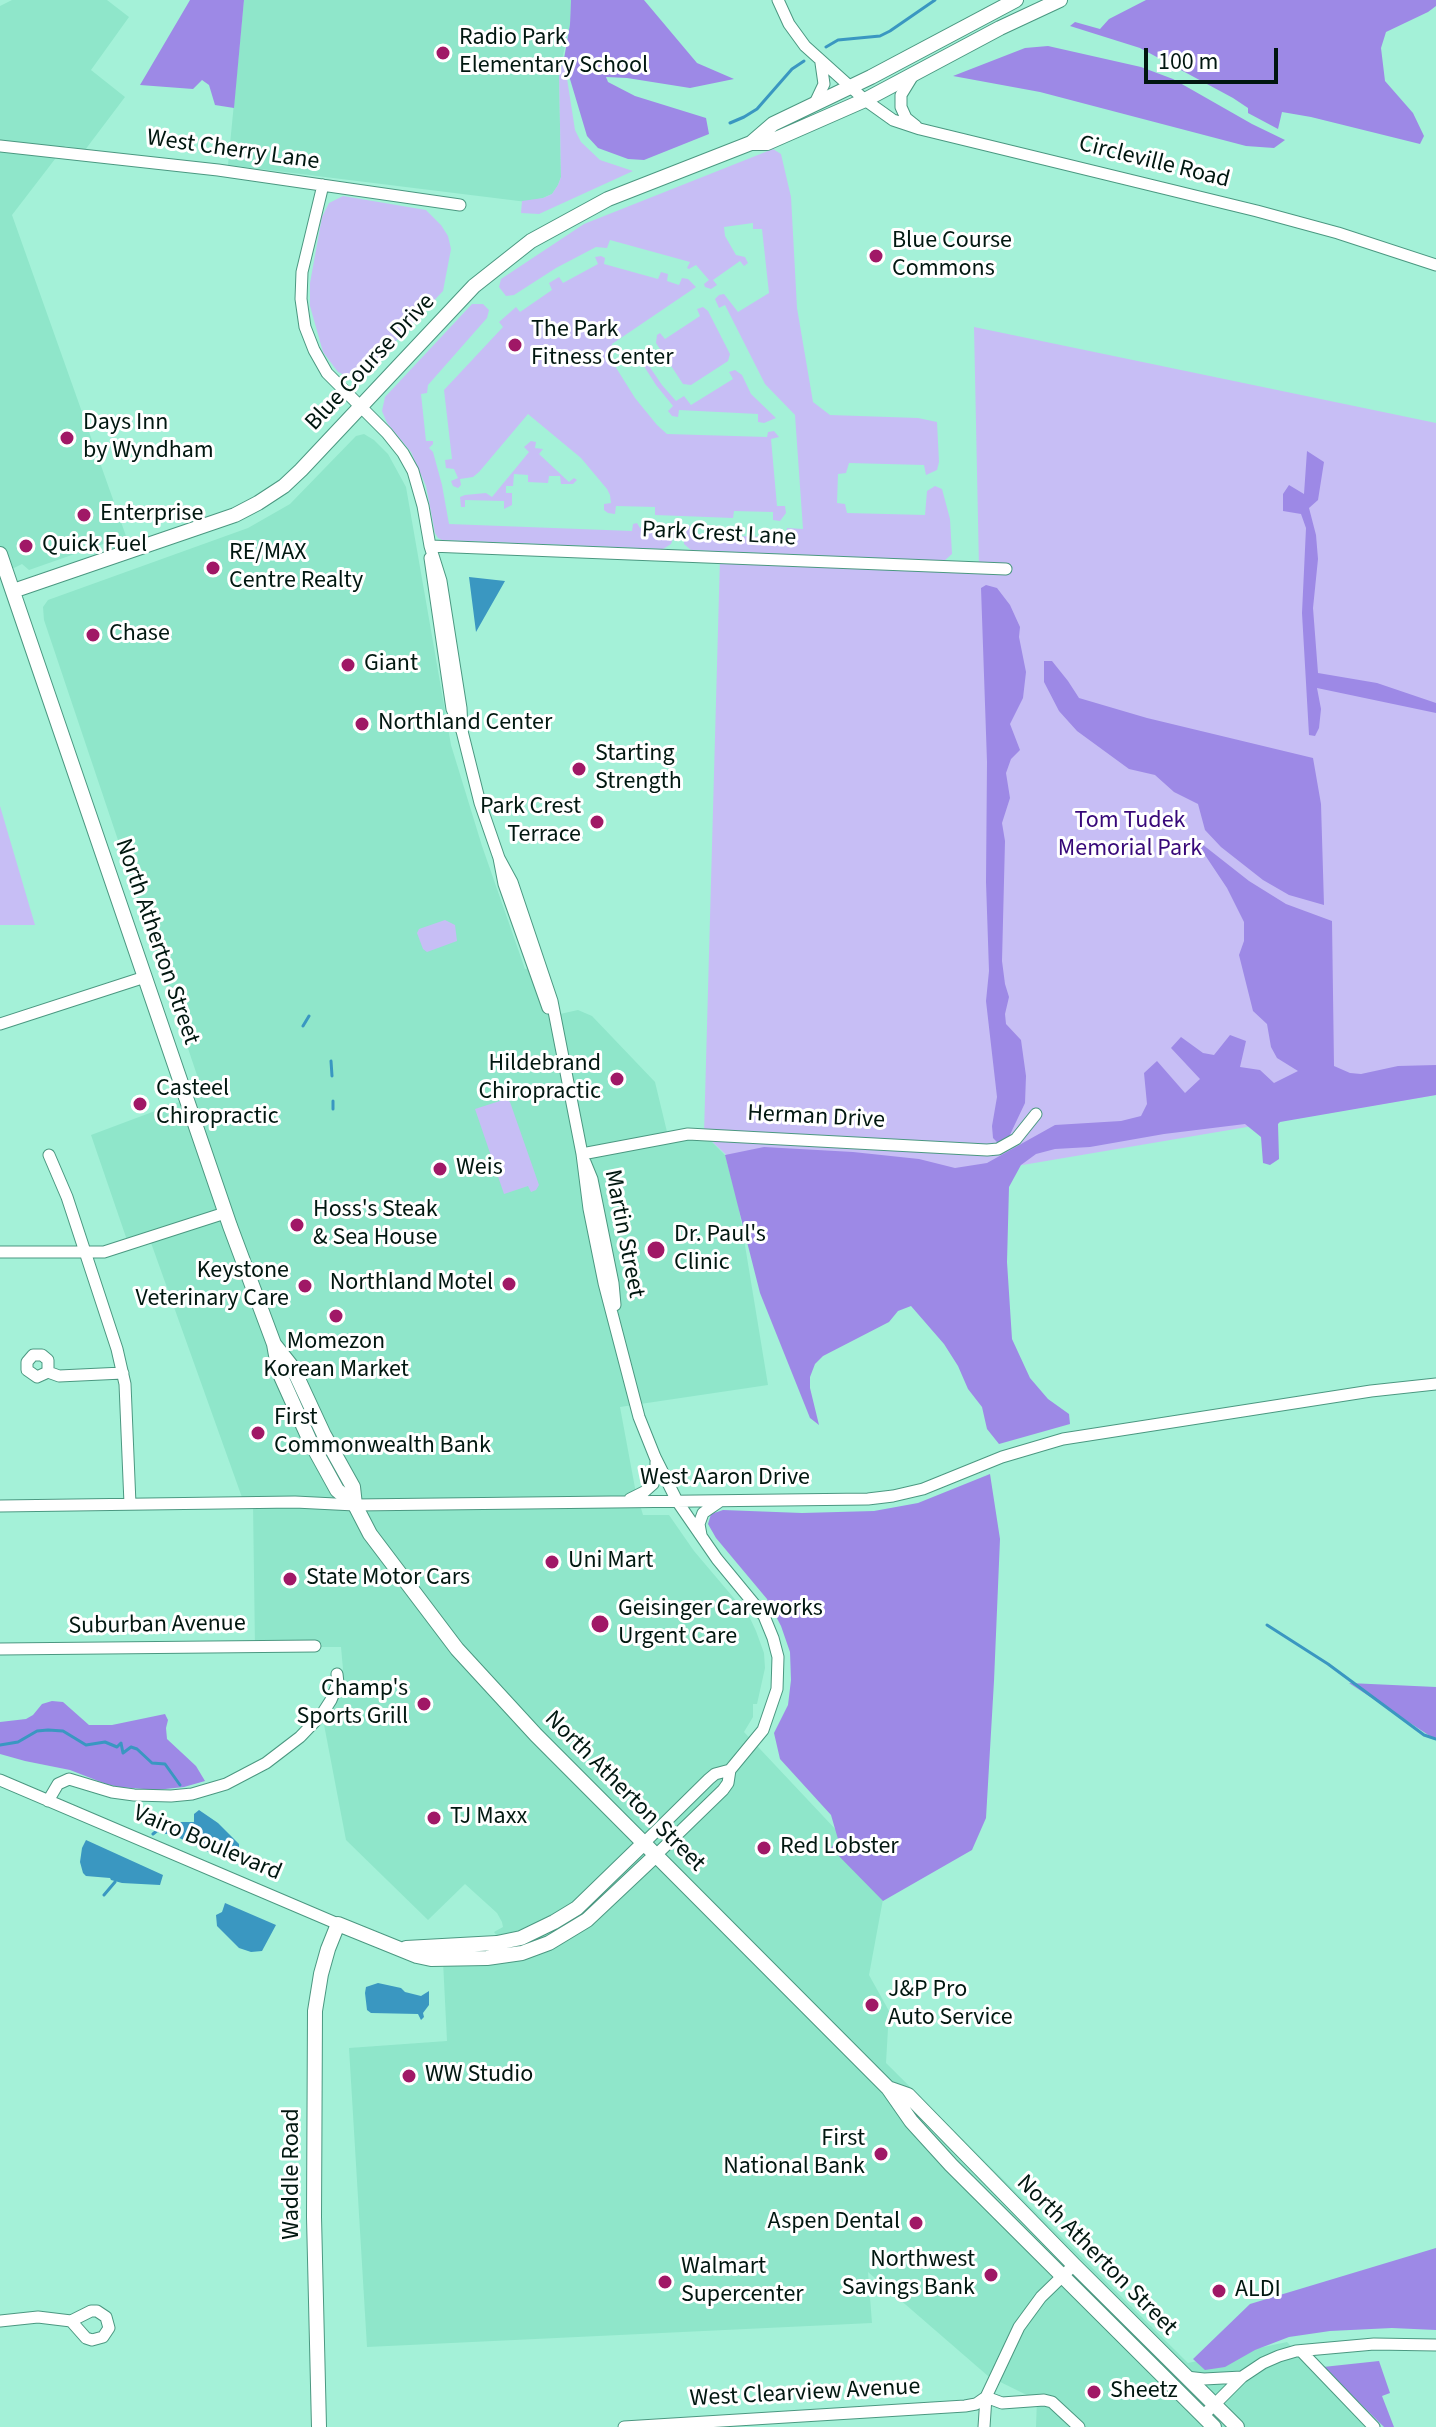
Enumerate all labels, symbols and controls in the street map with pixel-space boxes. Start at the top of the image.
place label: Radio Park Elementary School [459,25,648,81]
scale bar [1148,32,1282,82]
marker: Radio Park Elementary School [434,44,452,62]
text: 100 m [1158,44,1218,79]
street label: West Cherry Lane [145,125,321,177]
street label: Circleville Road [1076,130,1232,196]
place label: Blue Course Commons [892,228,1012,284]
marker: Blue Course Commons [867,247,885,265]
street label: Blue Course Drive [300,289,442,437]
place label: The Park Fitness Center [531,317,674,373]
marker: The Park Fitness Center [506,336,524,354]
place label: Days Inn by Wyndham [83,410,214,466]
marker: Days Inn by Wyndham [58,429,76,447]
place label: Enterprise [100,501,203,529]
marker: Enterprise [75,506,93,524]
street label: Park Crest Lane [641,517,797,553]
place label: Quick Fuel [42,532,147,560]
marker: Quick Fuel [17,537,35,555]
place label: RE/MAX Centre Realty [229,540,363,596]
marker: RE/MAX Centre Realty [204,559,222,577]
place label: Chase [109,621,170,649]
marker: Chase [84,626,102,644]
place label: Giant [364,651,418,679]
marker: Giant [339,656,357,674]
place label: Northland Center [378,710,552,738]
marker: Northland Center [353,715,371,733]
place label: Starting Strength [595,741,682,797]
marker: Starting Strength [570,760,588,778]
place label: Park Crest Terrace [480,794,581,850]
park label: Tom Tudek Memorial Park [1058,808,1202,864]
marker: Park Crest Terrace [588,813,606,831]
street label: North Atherton Street [107,835,205,1049]
place label: Hildebrand Chiropractic [478,1051,601,1107]
marker: Hildebrand Chiropractic [608,1070,626,1088]
place label: Casteel Chiropractic [156,1076,279,1132]
marker: Casteel Chiropractic [131,1095,149,1113]
street label: Herman Drive [746,1100,886,1136]
place label: Weis [456,1155,503,1183]
marker: Weis [431,1160,449,1178]
street label: Martin Street [596,1167,650,1301]
place label: Hoss's Steak & Sea House [313,1197,438,1253]
marker: Hoss's Steak & Sea House [288,1216,306,1234]
place label: Dr. Paul's Clinic [674,1222,766,1278]
marker: Dr. Paul's Clinic [645,1239,667,1261]
place label: Keystone Veterinary Care [135,1258,289,1314]
place label: Northland Motel [330,1270,493,1298]
marker: Northland Motel [500,1275,518,1293]
marker: Keystone Veterinary Care [296,1277,314,1295]
marker: Momezon Korean Market [327,1307,345,1325]
place label: Momezon Korean Market [263,1329,409,1385]
place label: First Commonwealth Bank [274,1405,491,1461]
marker: First Commonwealth Bank [249,1424,267,1442]
street label: West Aaron Drive [640,1465,810,1493]
place label: Uni Mart [568,1548,653,1576]
marker: Uni Mart [543,1553,561,1571]
place label: State Motor Cars [306,1565,470,1593]
marker: State Motor Cars [281,1570,299,1588]
place label: Geisinger Careworks Urgent Care [618,1596,823,1652]
street label: Suburban Avenue [68,1610,246,1642]
marker: Geisinger Careworks Urgent Care [589,1613,611,1635]
place label: Champ's Sports Grill [297,1676,408,1732]
marker: Champ's Sports Grill [415,1695,433,1713]
street label: North Atherton Street [538,1706,710,1878]
street label: Vairo Boulevard [129,1800,285,1888]
place label: TJ Maxx [450,1804,527,1832]
marker: TJ Maxx [425,1809,443,1827]
place label: Red Lobster [780,1834,899,1862]
marker: Red Lobster [755,1839,773,1857]
place label: J&P Pro Auto Service [888,1977,1013,2033]
marker: J&P Pro Auto Service [863,1996,881,2014]
place label: WW Studio [425,2062,533,2090]
marker: WW Studio [400,2067,418,2085]
street label: Waddle Road [279,2108,307,2240]
place label: First National Bank [723,2126,865,2182]
marker: First National Bank [872,2145,890,2163]
street label: North Atherton Street [1010,2170,1182,2342]
place label: Aspen Dental [768,2209,900,2237]
marker: Aspen Dental [907,2214,925,2232]
place label: Northwest Savings Bank [842,2247,975,2303]
place label: Walmart Supercenter [681,2254,804,2310]
marker: Northwest Savings Bank [982,2266,1000,2284]
marker: Walmart Supercenter [656,2273,674,2291]
place label: ALDI [1235,2277,1281,2305]
marker: ALDI [1210,2282,1228,2300]
street label: West Clearview Avenue [689,2374,921,2414]
place label: Sheetz [1110,2378,1178,2406]
marker: Sheetz [1085,2383,1103,2401]

